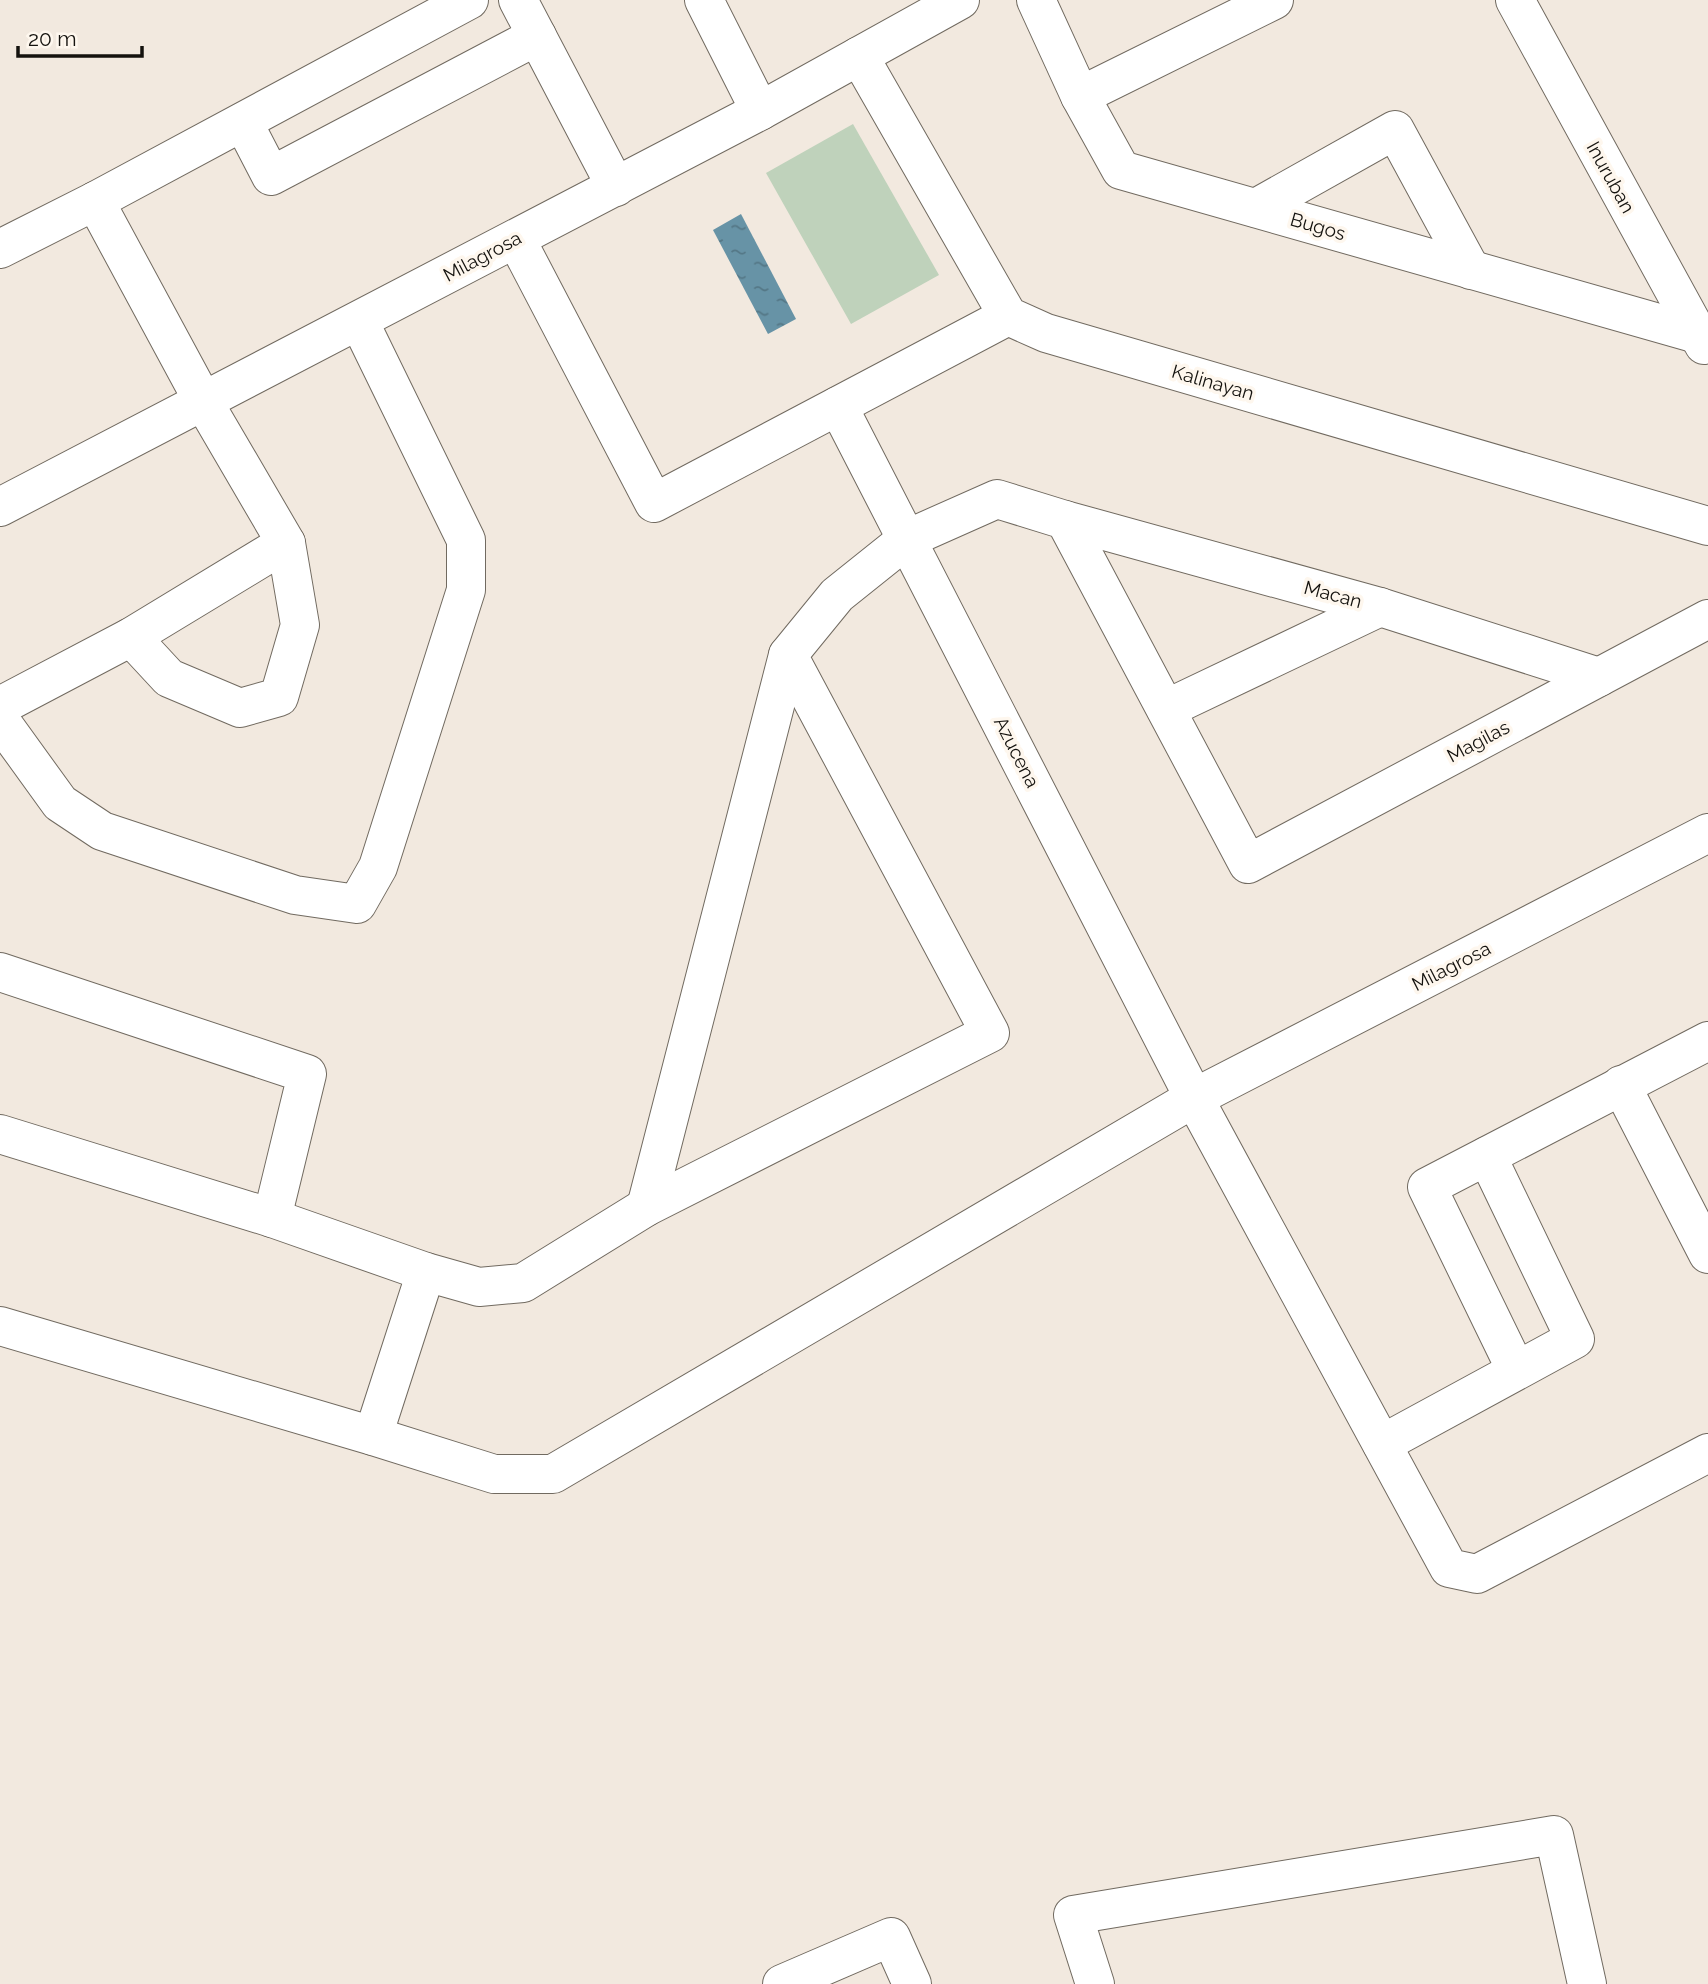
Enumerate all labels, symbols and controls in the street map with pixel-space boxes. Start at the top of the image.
scale bar [18,14,142,58]
text: 20 m [28,26,76,51]
street label: Inuruban [1582,137,1640,217]
street label: Bugos [1288,208,1348,244]
street label: Milagrosa [439,226,525,286]
street label: Kalinayan [1169,360,1257,404]
street label: Macan [1302,576,1364,612]
street label: Azucena [990,713,1044,791]
street label: Magilas [1443,715,1513,767]
street label: Milagrosa [1408,937,1494,995]

